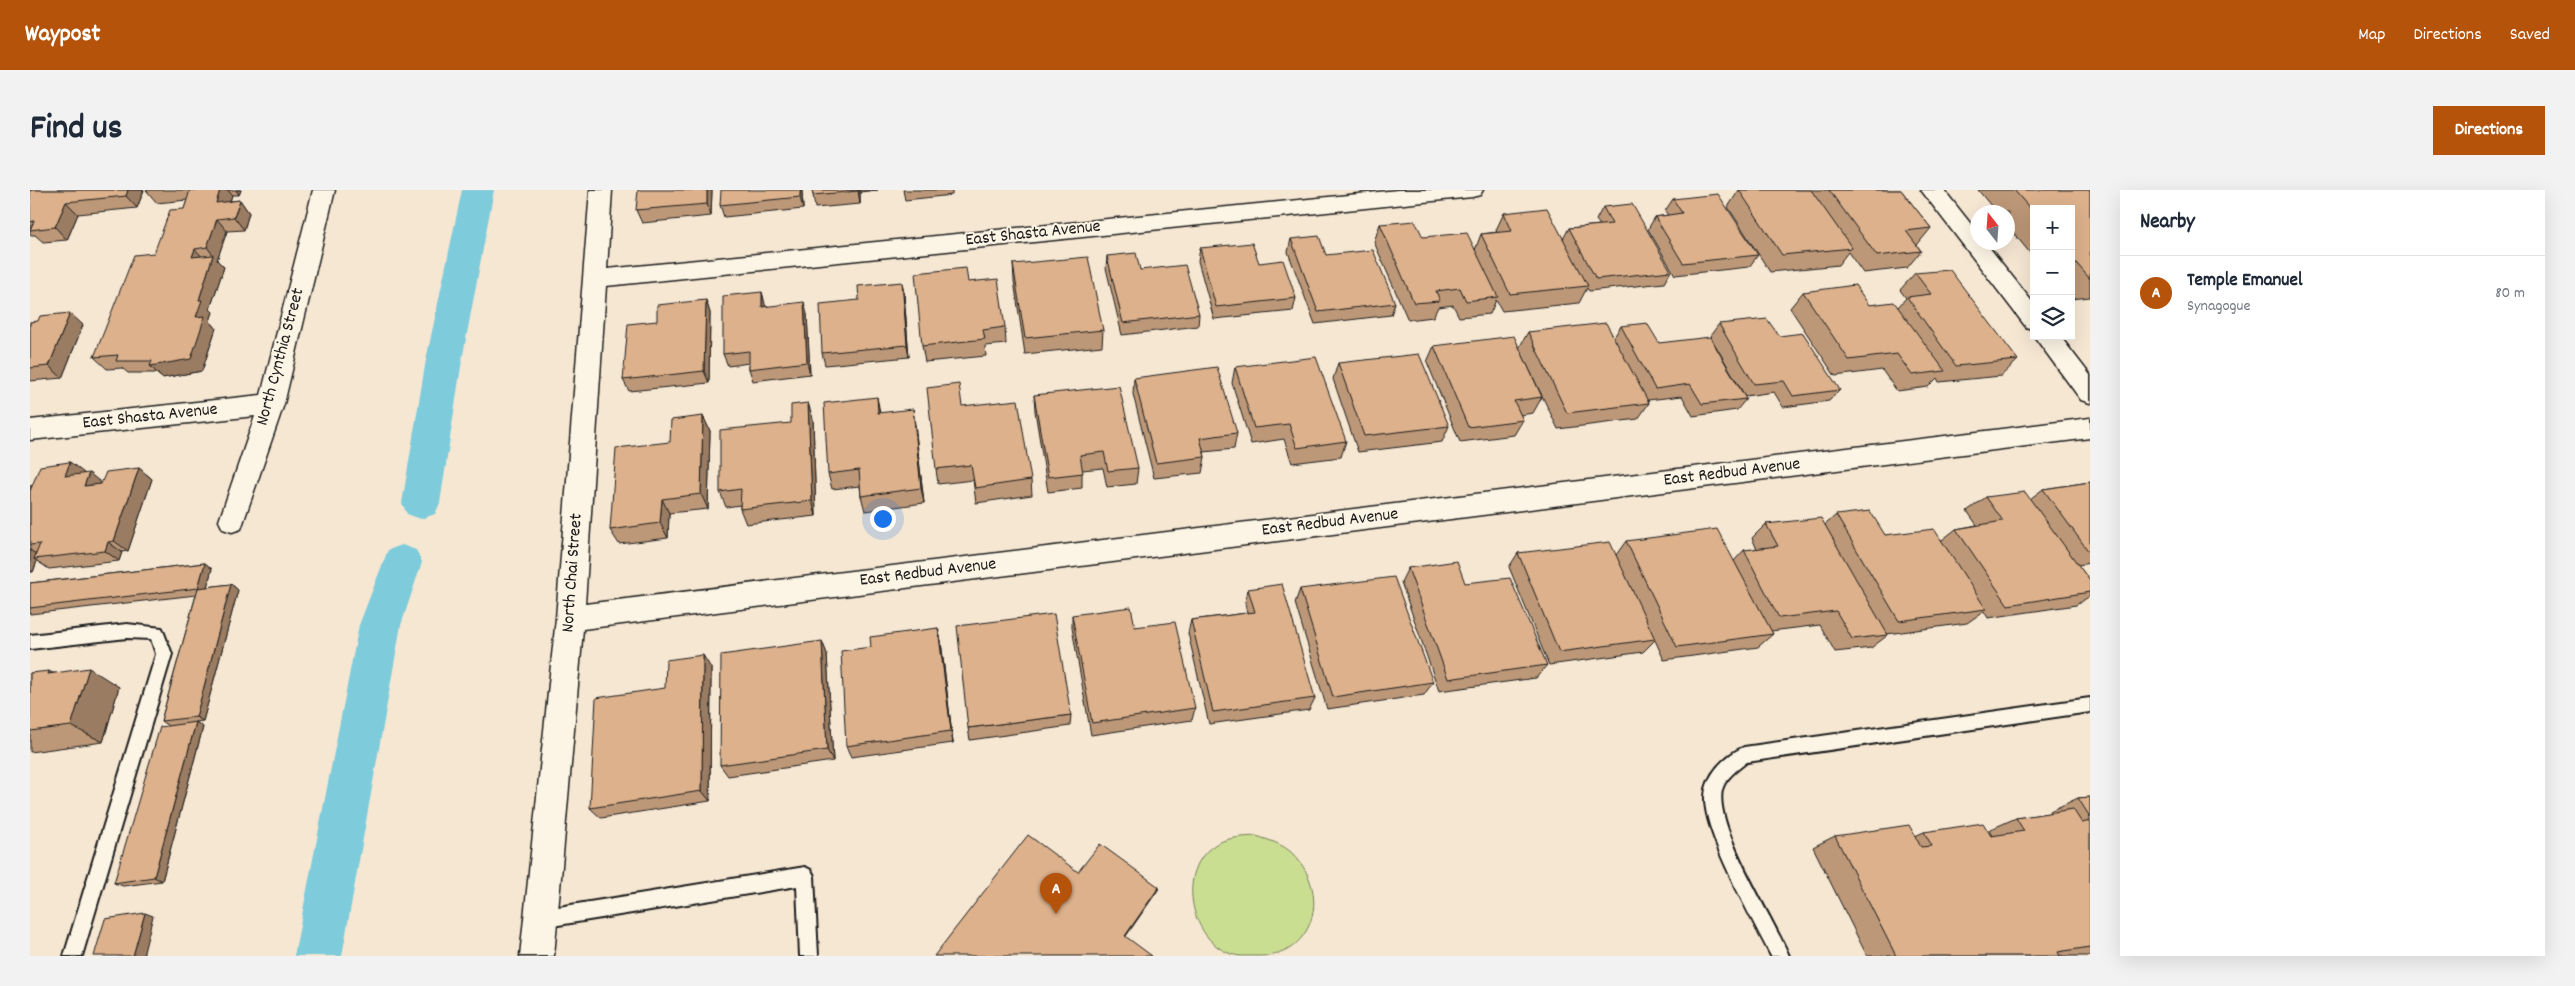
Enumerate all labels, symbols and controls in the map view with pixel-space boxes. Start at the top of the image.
text: Waypost [25,18,100,52]
text: Map [2358,23,2385,48]
text: Directions [2413,23,2482,48]
text: Saved [2510,23,2550,48]
text: Find us [30,105,122,155]
button: Directions [2433,106,2545,155]
north arrow [1970,205,2015,250]
map controls [2030,205,2075,340]
button: + [2030,205,2075,250]
text: Nearby [2140,208,2195,238]
street label: East Shasta Avenue [964,214,1102,254]
button: − [2030,250,2075,295]
text: Temple Emanuel [2187,268,2302,295]
text: A [2152,282,2160,305]
text: 80 m [2495,282,2525,305]
street label: North Cynthia Street [251,285,311,429]
button: layers [2030,295,2075,340]
text: Synagogue [2187,295,2251,318]
street label: East Shasta Avenue [81,397,219,437]
street label: East Redbud Avenue [1662,452,1802,494]
street label: East Redbud Avenue [1260,502,1400,544]
your location [870,506,896,532]
street label: North Chai Street [556,512,590,633]
street label: East Redbud Avenue [858,552,998,594]
pin: A [1040,873,1072,914]

